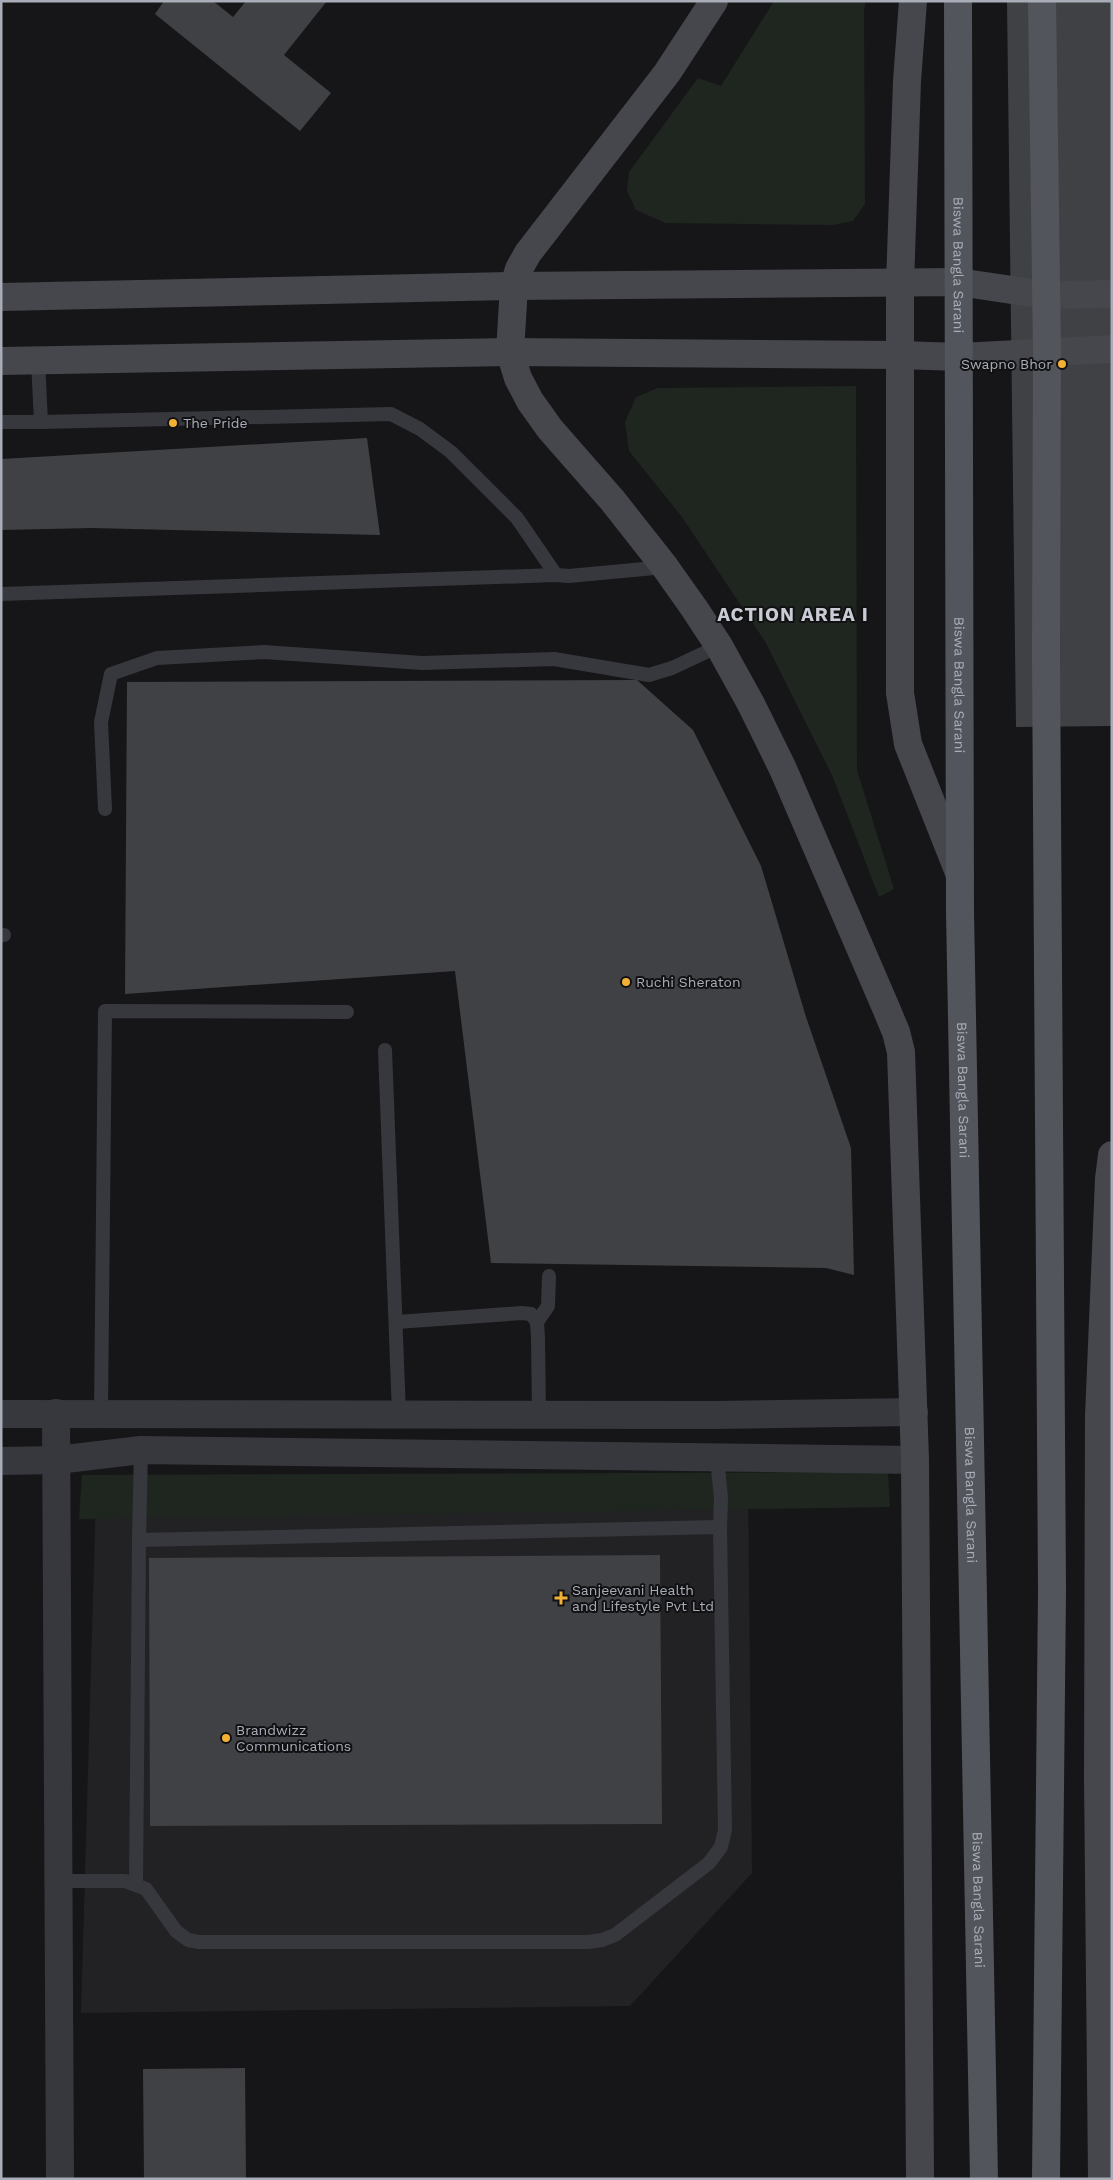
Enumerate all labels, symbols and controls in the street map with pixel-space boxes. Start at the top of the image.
street label: Biswa Bangla Sarani [950,197,967,333]
place label: Swapno Bhor [961,356,1052,372]
marker: Swapno Bhor [1056,358,1068,370]
place label: The Pride [183,415,248,431]
marker: The Pride [167,417,179,429]
district label: ACTION AREA I [717,603,869,626]
street label: Biswa Bangla Sarani [951,617,968,753]
place label: Ruchi Sheraton [636,974,741,990]
marker: Ruchi Sheraton [620,976,632,988]
street label: Biswa Bangla Sarani [954,1022,973,1158]
street label: Biswa Bangla Sarani [962,1427,980,1563]
place label: Sanjeevani Health and Lifestyle Pvt Ltd [572,1582,714,1614]
marker: Sanjeevani Health and Lifestyle Pvt Ltd [554,1591,568,1605]
place label: Brandwizz Communications [236,1722,351,1754]
marker: Brandwizz Communications [220,1732,232,1744]
street label: Biswa Bangla Sarani [969,1831,988,1968]

